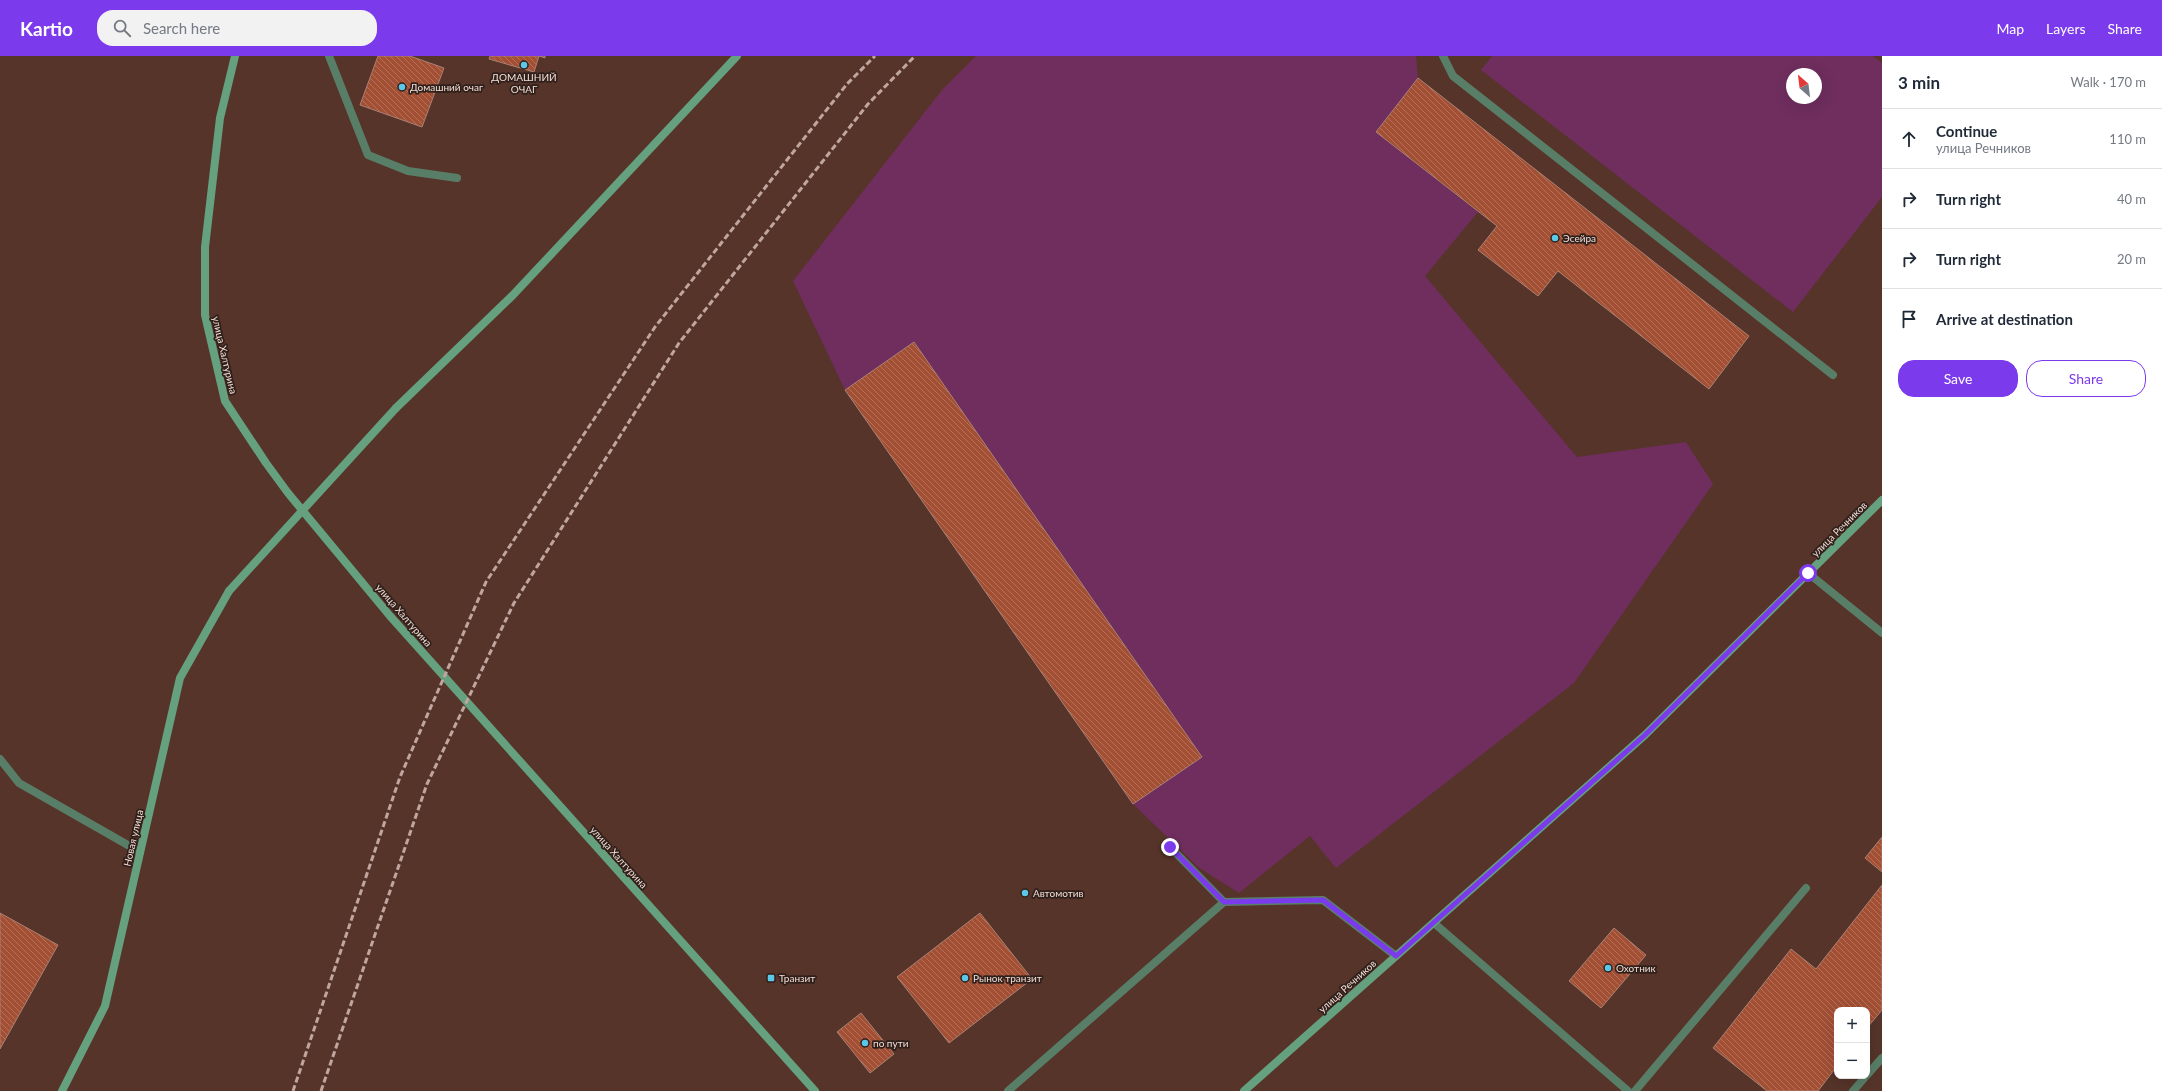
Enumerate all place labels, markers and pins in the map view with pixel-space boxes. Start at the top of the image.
marker: ДОМАШНИЙ ОЧАГ [519,60,529,70]
place label: ДОМАШНИЙ ОЧАГ [491,71,557,95]
place label: Домашний очаг [410,81,483,93]
marker: Домашний очаг [397,82,407,92]
place label: Эсейра [1563,232,1596,244]
marker: Эсейра [1550,233,1560,243]
place label: Автомотив [1033,887,1083,899]
marker: Автомотив [1020,888,1030,898]
place label: Охотник [1616,962,1657,974]
marker: Охотник [1603,963,1613,973]
place label: Транзит [779,972,815,984]
place label: Рынок транзит [973,972,1042,984]
marker: Транзит [766,973,776,983]
marker: Рынок транзит [960,973,970,983]
place label: по пути [873,1037,909,1049]
marker: по пути [860,1038,870,1048]

